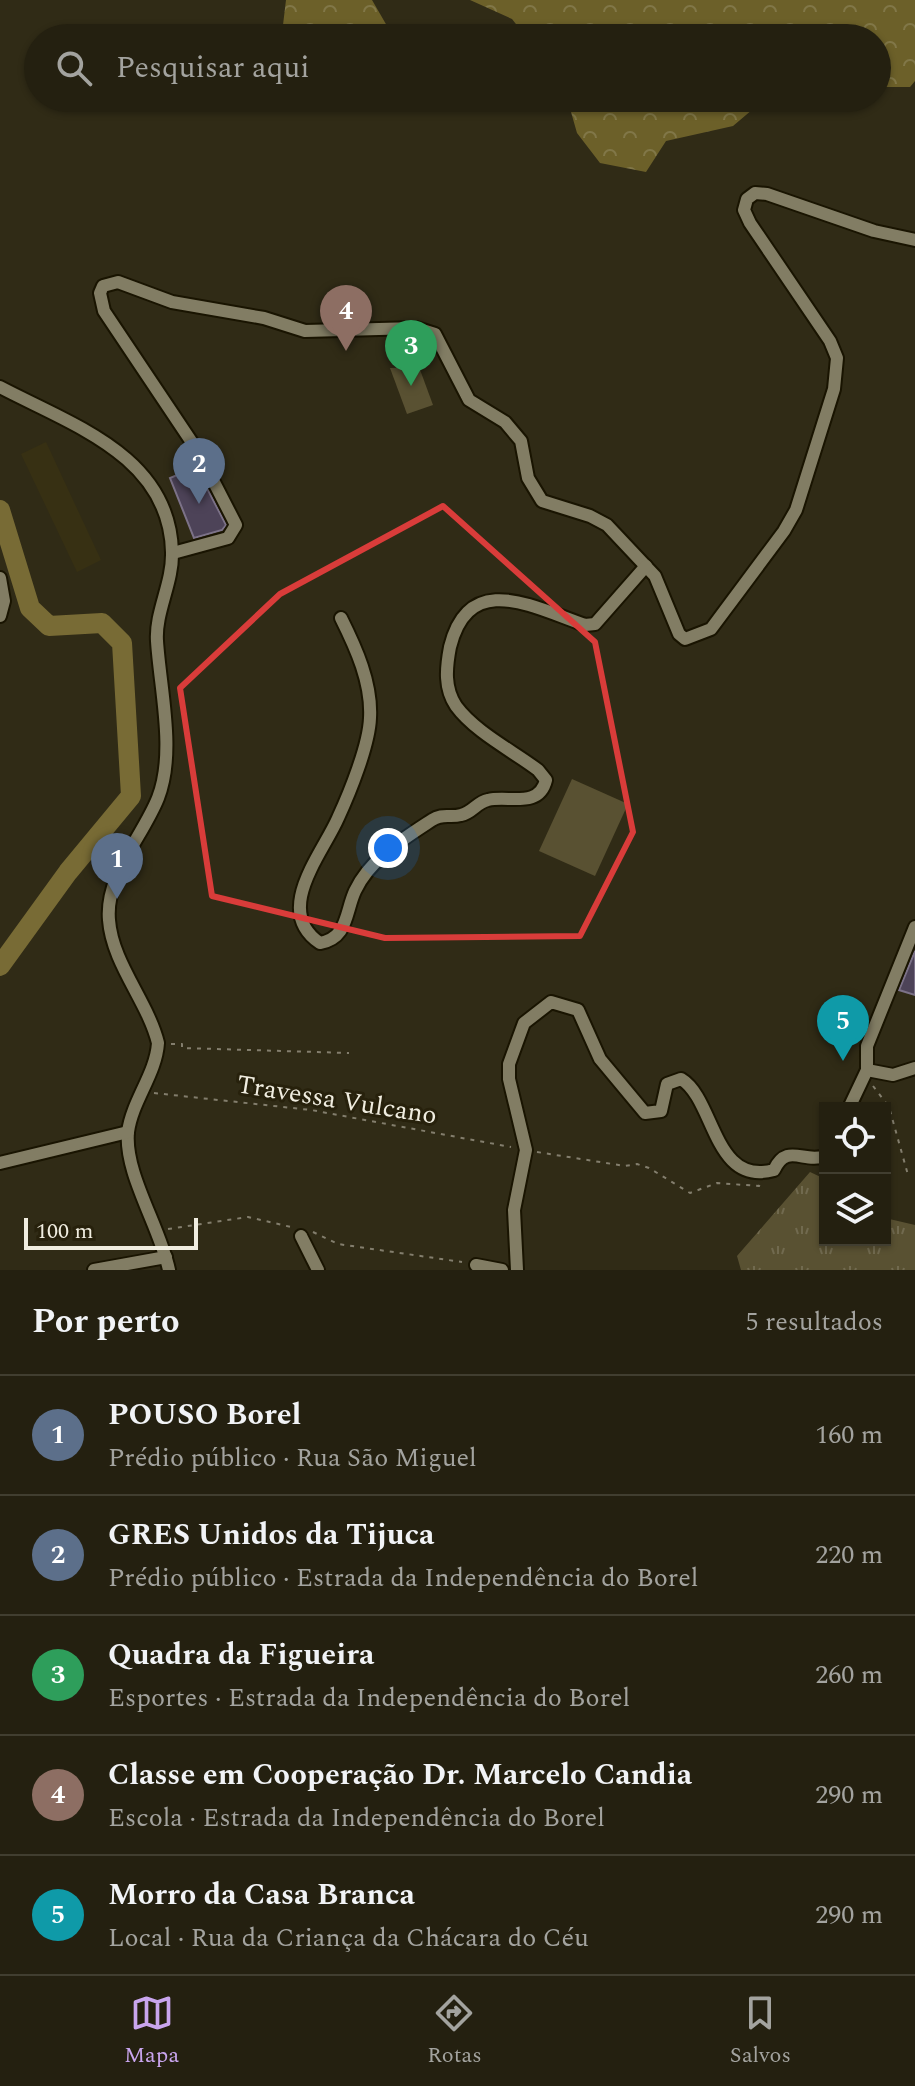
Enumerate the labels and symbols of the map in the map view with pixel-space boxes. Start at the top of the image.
pin: 4 [320,285,372,351]
pin: 3 [385,320,437,386]
pin: 2 [173,438,225,504]
your location [368,828,408,868]
pin: 1 [91,833,143,899]
pin: 5 [817,995,869,1061]
street label: Travessa Vulcano [234,1064,440,1136]
scale bar [24,1214,198,1250]

